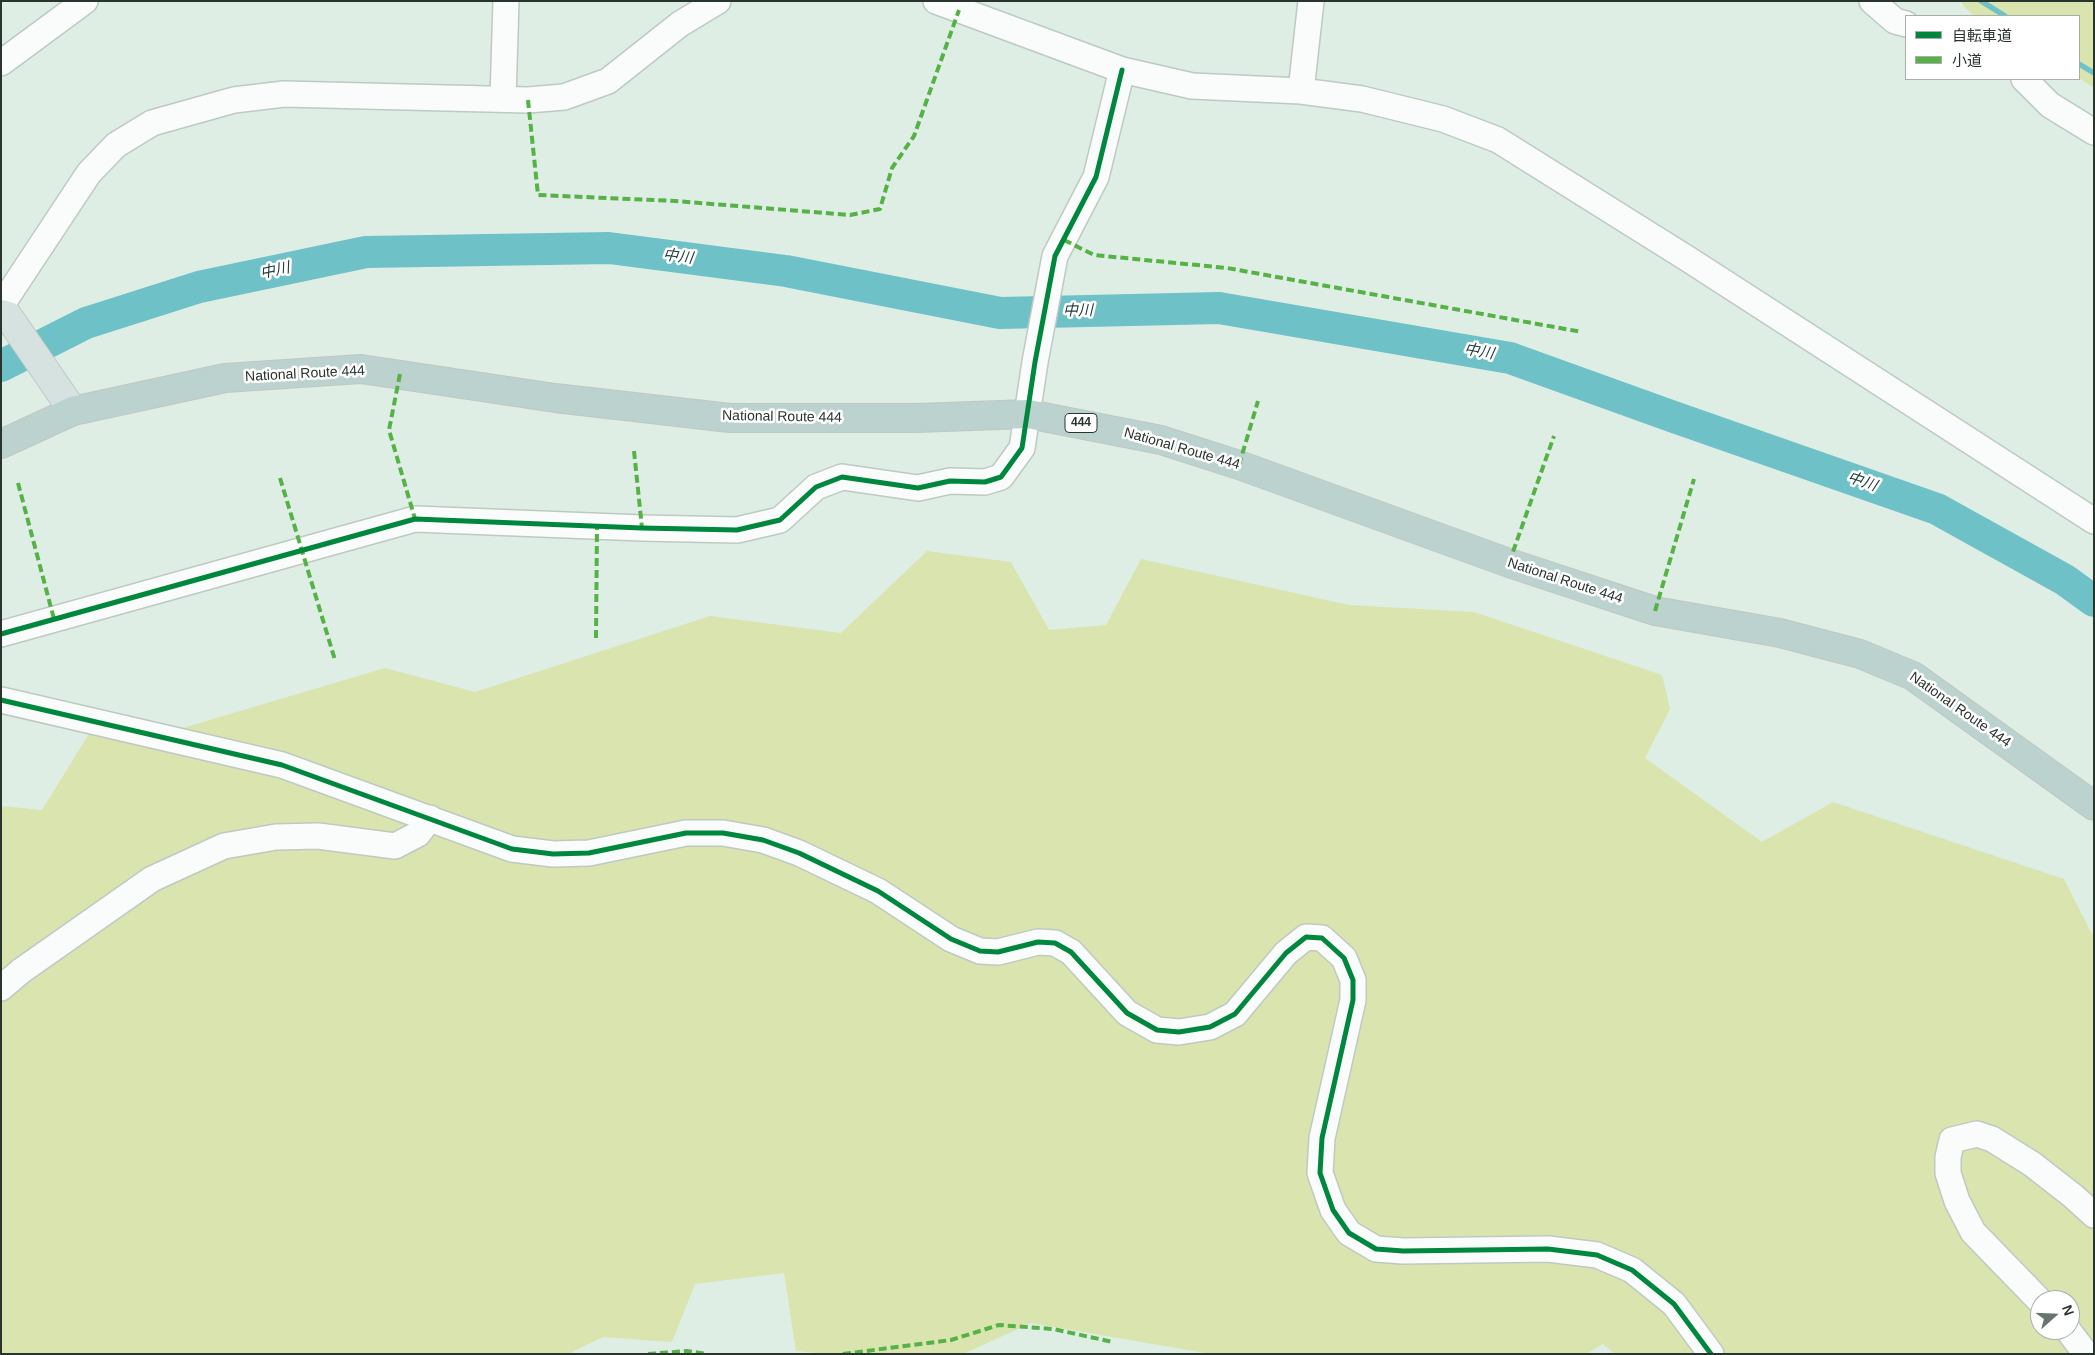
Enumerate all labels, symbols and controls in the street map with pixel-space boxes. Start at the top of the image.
legend [1905,15,2080,80]
text: 自転車道 [1952,27,2012,44]
text: 小道 [1952,52,1982,69]
water label: 中川 [662,246,694,268]
water label: 中川 [258,259,292,283]
water label: 中川 [1063,302,1093,320]
water label: 中川 [1463,341,1495,363]
street label: National Route 444 [245,362,365,386]
street label: National Route 444 [722,408,842,426]
road number: 444 [1065,413,1097,432]
street label: National Route 444 [1122,424,1242,474]
water label: 中川 [1845,469,1879,495]
street label: National Route 444 [1505,554,1625,608]
street label: National Route 444 [1906,669,2014,751]
north arrow [2030,1290,2080,1340]
text: N [2059,1303,2077,1318]

